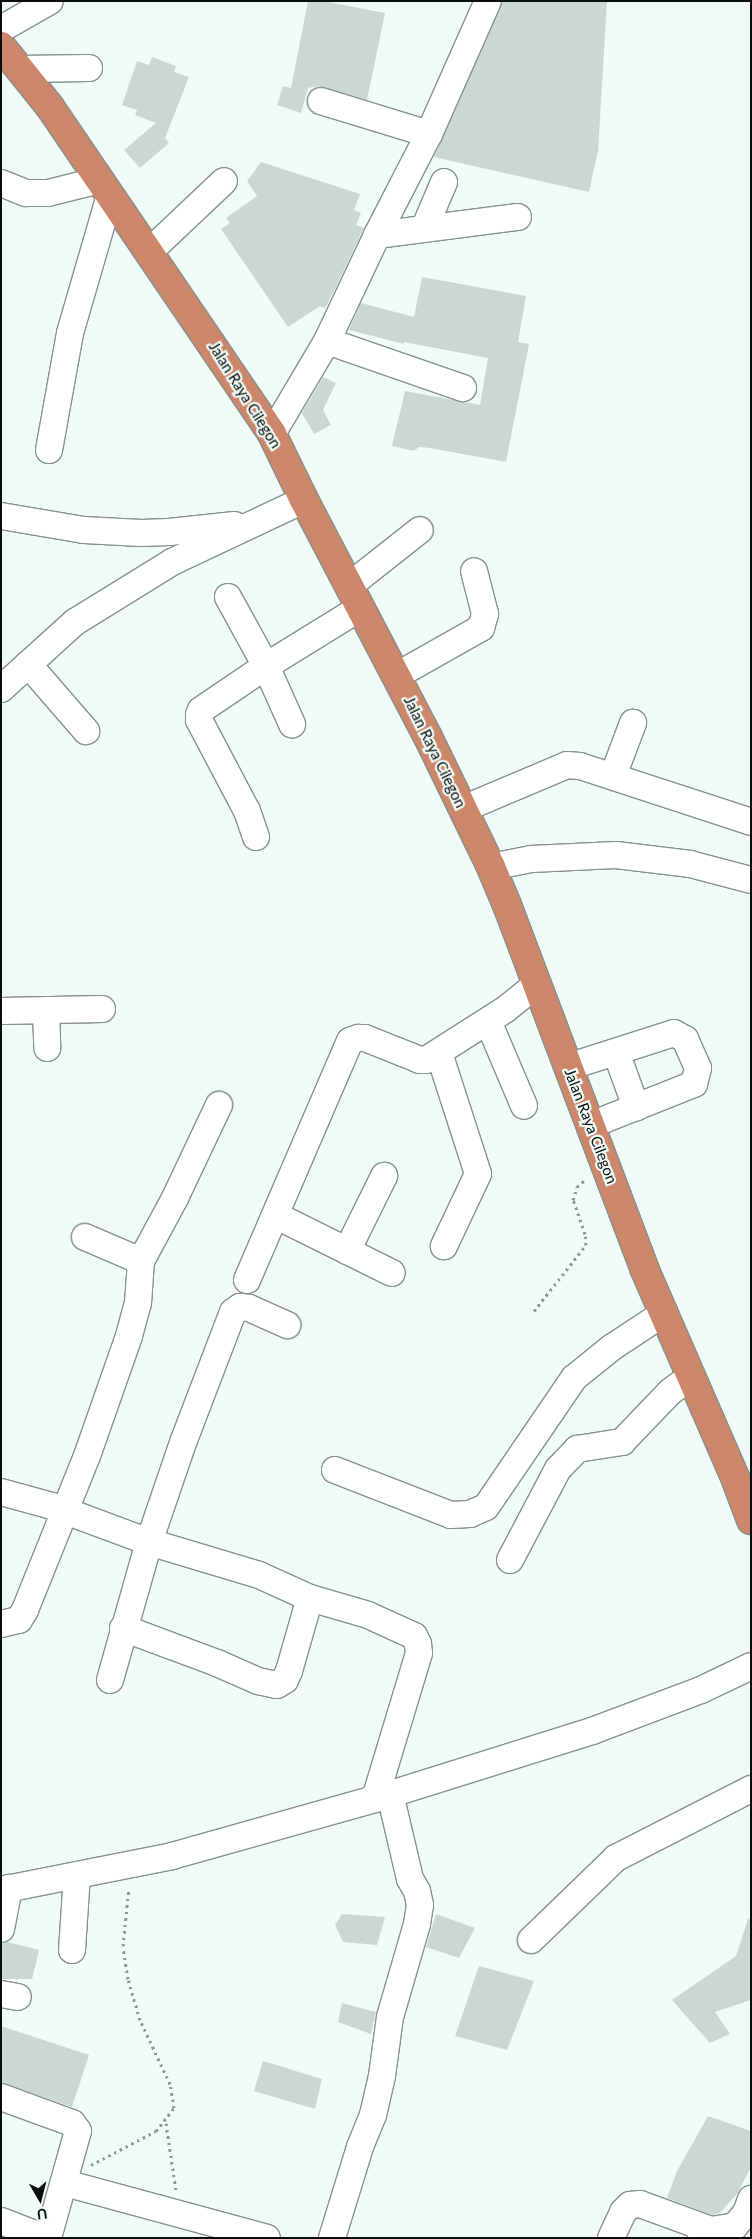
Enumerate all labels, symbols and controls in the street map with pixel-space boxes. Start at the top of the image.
street label: Jalan Raya Cilegon [205,339,285,451]
street label: Jalan Raya Cilegon [400,693,470,811]
street label: Jalan Raya Cilegon [561,1066,621,1186]
north arrow [15,2174,65,2224]
text: U [36,2205,48,2223]

